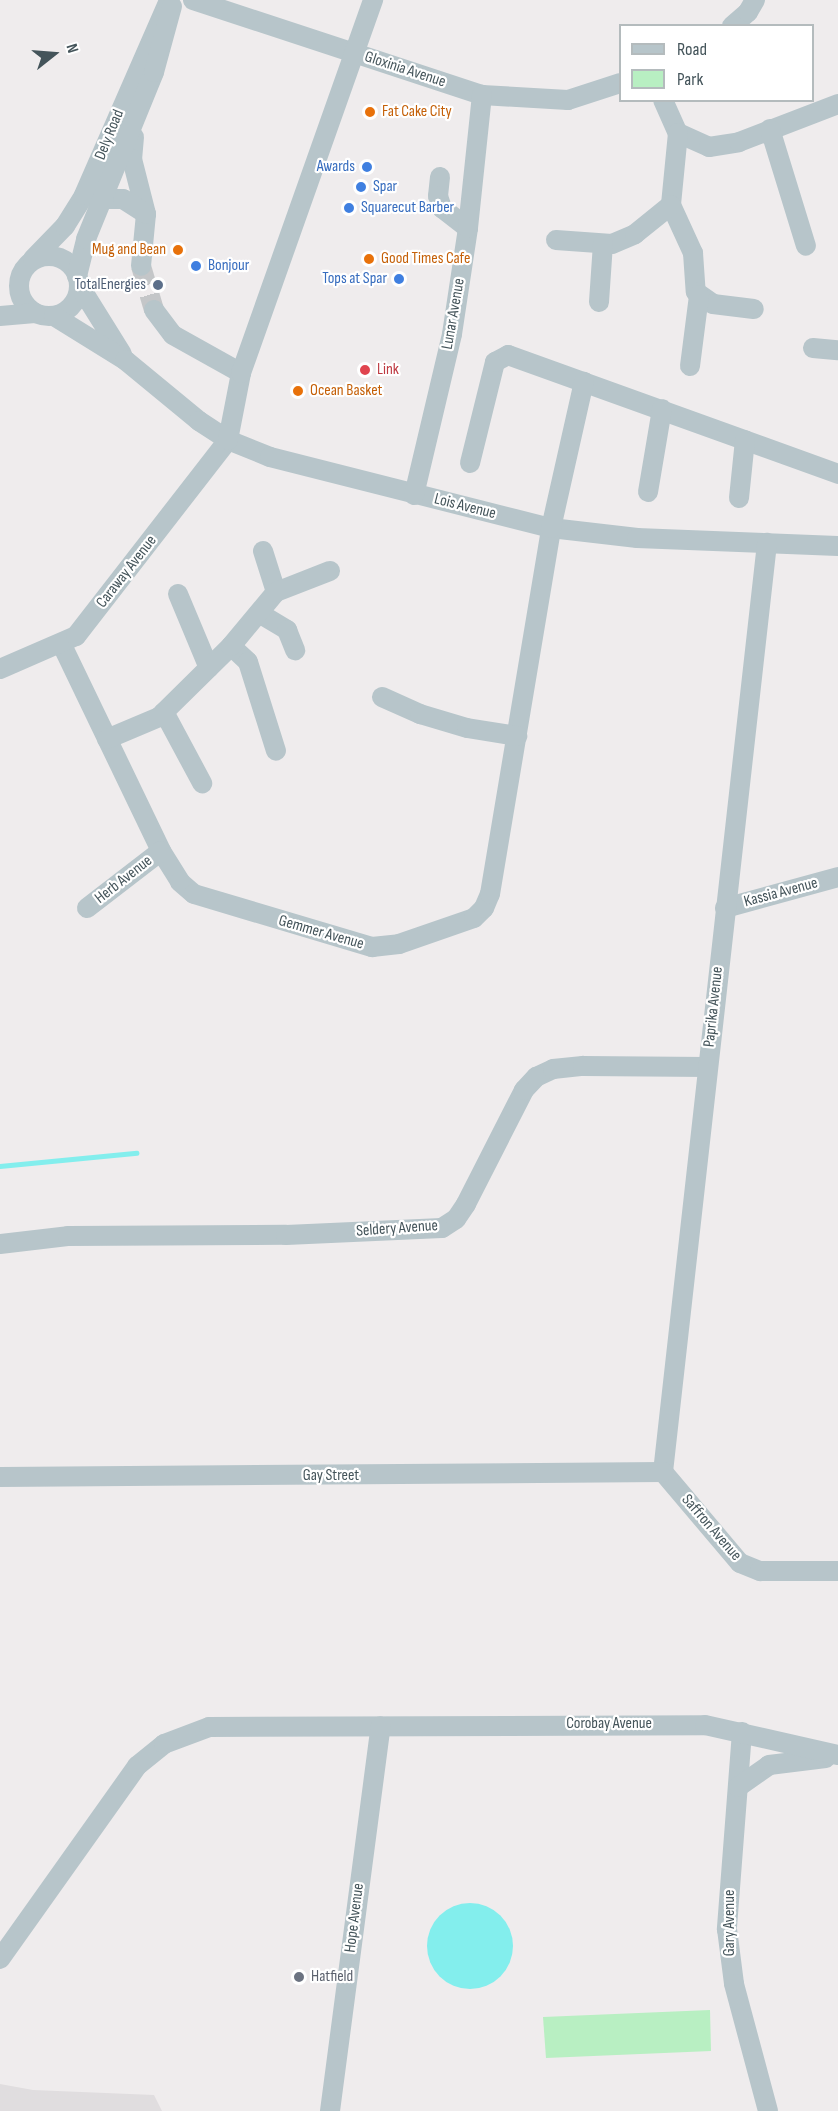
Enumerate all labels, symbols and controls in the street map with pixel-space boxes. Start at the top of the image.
north arrow [24,24,84,84]
legend [619,24,814,102]
text: Road [677,39,707,60]
text: N [61,42,82,55]
street label: Gloxinia Avenue [362,48,448,92]
text: Park [677,69,703,90]
place label: Fat Cake City [382,102,452,122]
marker: Fat Cake City [363,105,377,119]
street label: Dely Road [91,107,129,163]
place label: Awards [317,157,355,177]
marker: Awards [360,160,374,174]
place label: Spar [373,177,397,197]
marker: Spar [354,180,368,194]
place label: Squarecut Barber [361,198,454,218]
marker: Squarecut Barber [342,201,356,215]
place label: Mug and Bean [92,240,166,260]
marker: Mug and Bean [171,243,185,257]
place label: Good Times Cafe [381,249,470,269]
marker: Good Times Cafe [362,252,376,266]
place label: Bonjour [208,256,249,276]
marker: Bonjour [189,259,203,273]
place label: Tops at Spar [322,269,387,289]
marker: Tops at Spar [392,272,406,286]
place label: TotalEnergies [74,275,146,295]
street label: Lunar Avenue [438,277,470,351]
marker: TotalEnergies [151,278,165,292]
place label: Link [377,360,399,380]
marker: Link [358,363,372,377]
place label: Ocean Basket [310,381,382,401]
marker: Ocean Basket [291,384,305,398]
street label: Lois Avenue [432,490,498,524]
street label: Caraway Avenue [93,532,161,612]
street label: Herb Avenue [92,852,156,908]
street label: Kassia Avenue [742,874,820,912]
street label: Gemmer Avenue [276,912,366,954]
street label: Paprika Avenue [700,966,728,1048]
street label: Seldery Avenue [355,1217,439,1241]
street label: Gay Street [303,1466,359,1486]
street label: Saffron Avenue [677,1491,745,1565]
street label: Corobay Avenue [566,1714,652,1734]
street label: Hope Avenue [341,1882,369,1954]
street label: Gary Avenue [720,1890,740,1956]
place label: Hatfield [311,1967,353,1987]
marker: Hatfield [292,1970,306,1984]

